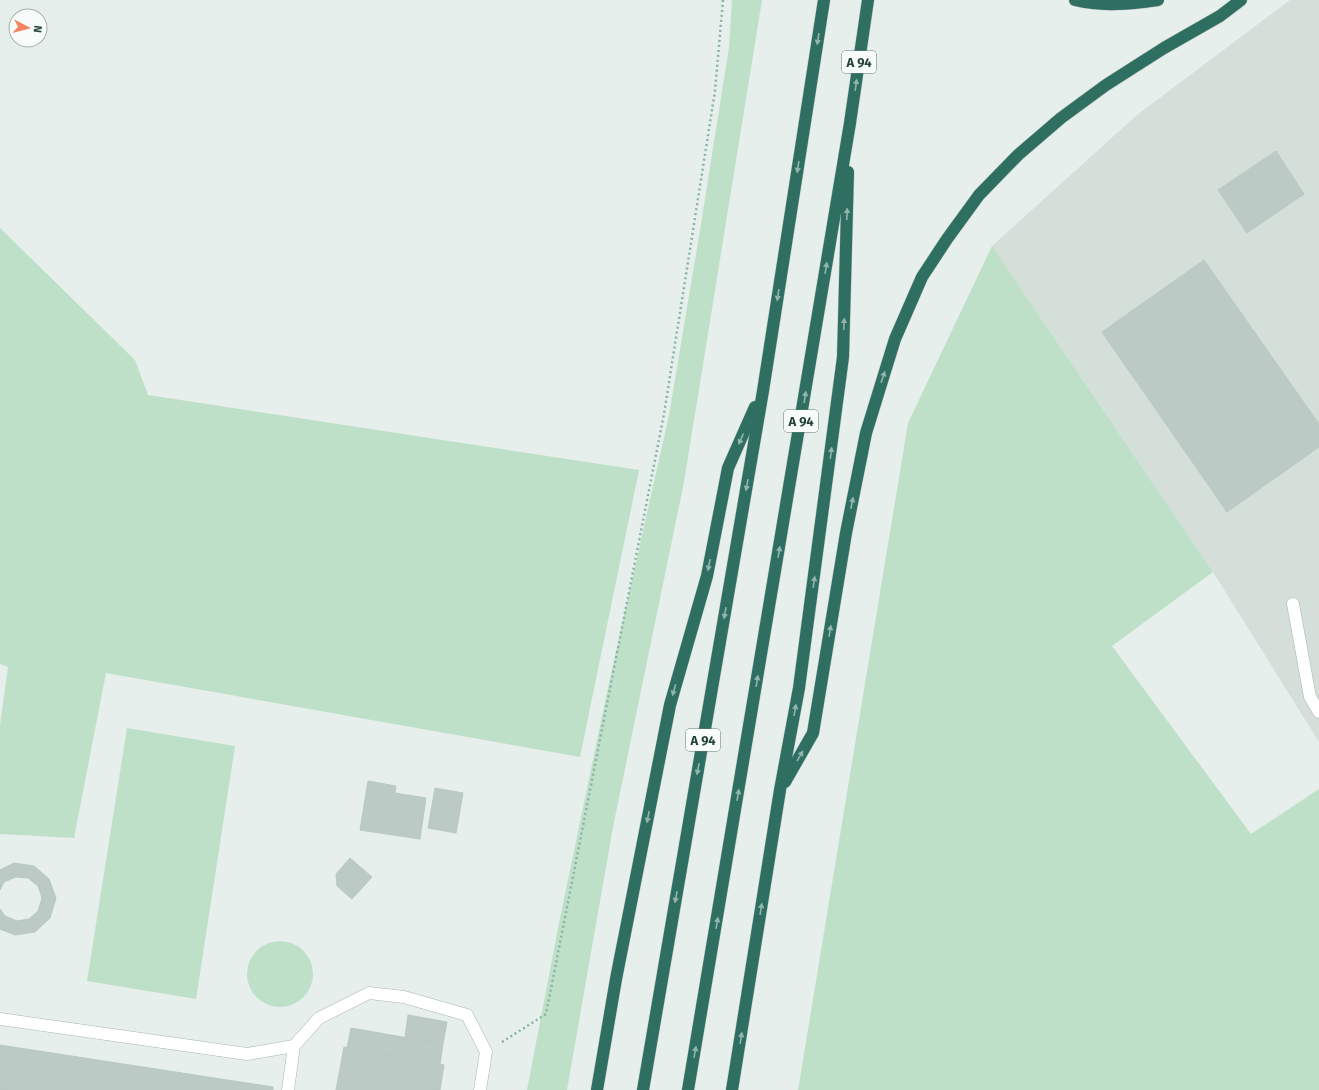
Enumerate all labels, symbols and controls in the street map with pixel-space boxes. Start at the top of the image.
north arrow [8,8,48,48]
text: N [31,25,44,34]
one-way arrow [815,32,821,45]
road number: A 94 [842,51,876,73]
one-way arrow [853,79,859,91]
one-way arrow [795,161,801,173]
one-way arrow [844,207,850,220]
one-way arrow [823,262,829,274]
one-way arrow [775,289,781,301]
one-way arrow [841,317,847,330]
one-way arrow [880,371,886,383]
one-way arrow [802,391,808,403]
road number: A 94 [784,410,818,432]
one-way arrow [738,434,744,445]
one-way arrow [828,447,834,459]
one-way arrow [743,478,749,491]
one-way arrow [849,497,855,509]
one-way arrow [776,546,782,559]
one-way arrow [705,558,711,571]
one-way arrow [811,576,817,588]
one-way arrow [722,607,728,619]
one-way arrow [827,625,833,637]
one-way arrow [754,675,760,687]
one-way arrow [671,684,677,696]
one-way arrow [792,704,798,716]
road number: A 94 [686,729,720,751]
one-way arrow [796,750,803,762]
one-way arrow [695,762,701,775]
one-way arrow [735,789,741,801]
one-way arrow [644,811,650,823]
one-way arrow [673,891,679,903]
one-way arrow [758,903,764,915]
one-way arrow [714,917,720,929]
one-way arrow [738,1032,744,1044]
one-way arrow [692,1045,698,1058]

